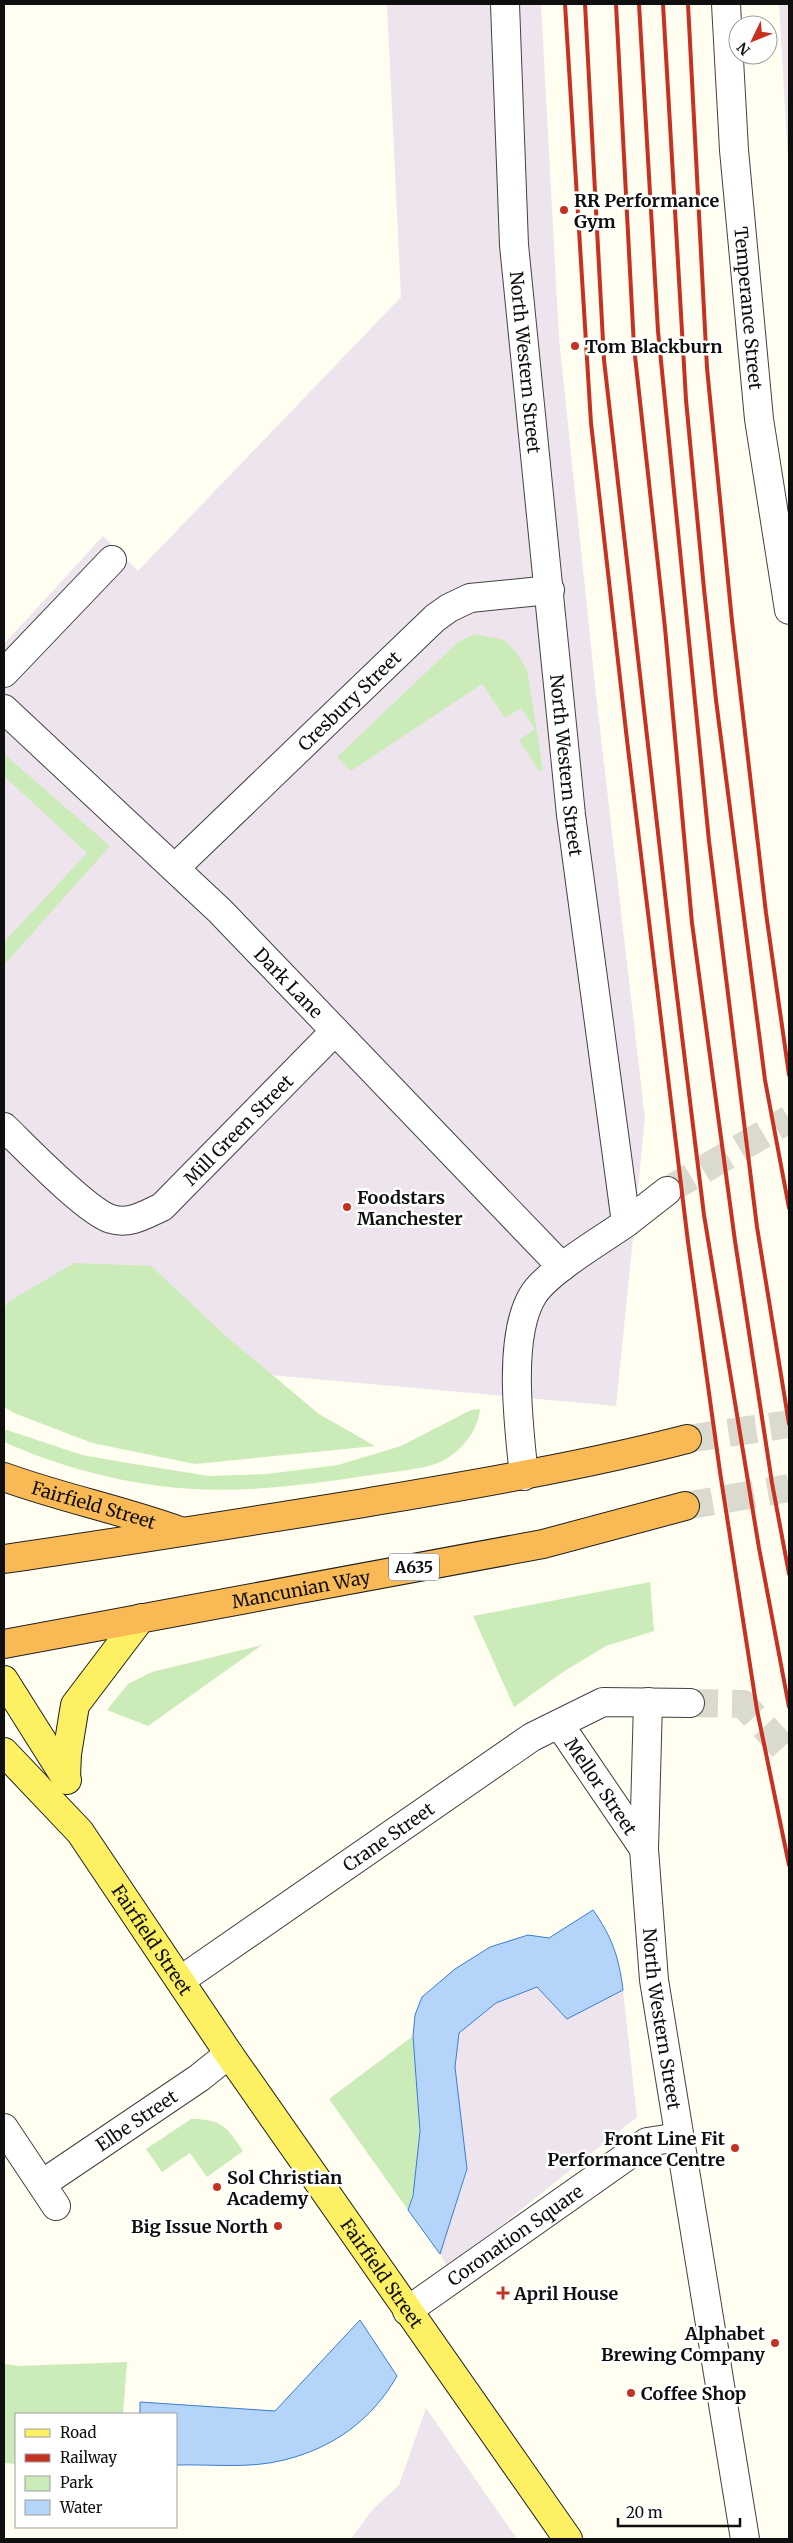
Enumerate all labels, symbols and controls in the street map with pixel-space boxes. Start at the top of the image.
north arrow [728,15,778,65]
text: N [733,39,754,59]
place label: RR Performance Gym [574,189,719,233]
marker: RR Performance Gym [558,204,570,216]
street label: Temperance Street [730,226,768,391]
street label: North Western Street [505,270,546,454]
place label: Tom Blackburn [585,335,722,358]
marker: Tom Blackburn [569,340,581,352]
street label: Cresbury Street [293,646,405,755]
street label: North Western Street [545,673,588,858]
street label: Dark Lane [250,942,328,1023]
street label: Mill Green Street [179,1069,298,1190]
place label: Foodstars Manchester [357,1186,463,1230]
marker: Foodstars Manchester [341,1201,353,1213]
street label: Fairfield Street [29,1476,159,1534]
road number: A635 [389,1554,439,1580]
street label: Mancunian Way [230,1565,373,1613]
street label: Mellor Street [560,1733,642,1839]
street label: Crane Street [338,1797,438,1876]
street label: Fairfield Street [107,1880,198,1999]
street label: North Western Street [639,1927,686,2111]
street label: Elbe Street [91,2085,182,2156]
place label: Front Line Fit Performance Centre [547,2127,726,2171]
marker: Front Line Fit Performance Centre [729,2142,741,2154]
place label: Sol Christian Academy [226,2166,342,2210]
street label: Coronation Square [443,2179,587,2291]
marker: Sol Christian Academy [211,2181,223,2193]
street label: Fairfield Street [336,2214,428,2332]
place label: Big Issue North [131,2215,268,2238]
marker: Big Issue North [272,2220,284,2232]
place label: April House [513,2282,619,2305]
marker: April House [496,2286,510,2300]
place label: Alphabet Brewing Company [601,2322,766,2366]
marker: Alphabet Brewing Company [769,2337,781,2349]
place label: Coffee Shop [641,2382,746,2405]
marker: Coffee Shop [625,2387,637,2399]
legend [15,2413,178,2528]
text: Road [60,2423,96,2442]
text: Railway [60,2448,117,2467]
text: Park [60,2473,94,2492]
scale bar [618,2496,740,2528]
text: Water [59,2498,103,2517]
text: 20 m [626,2503,663,2522]

